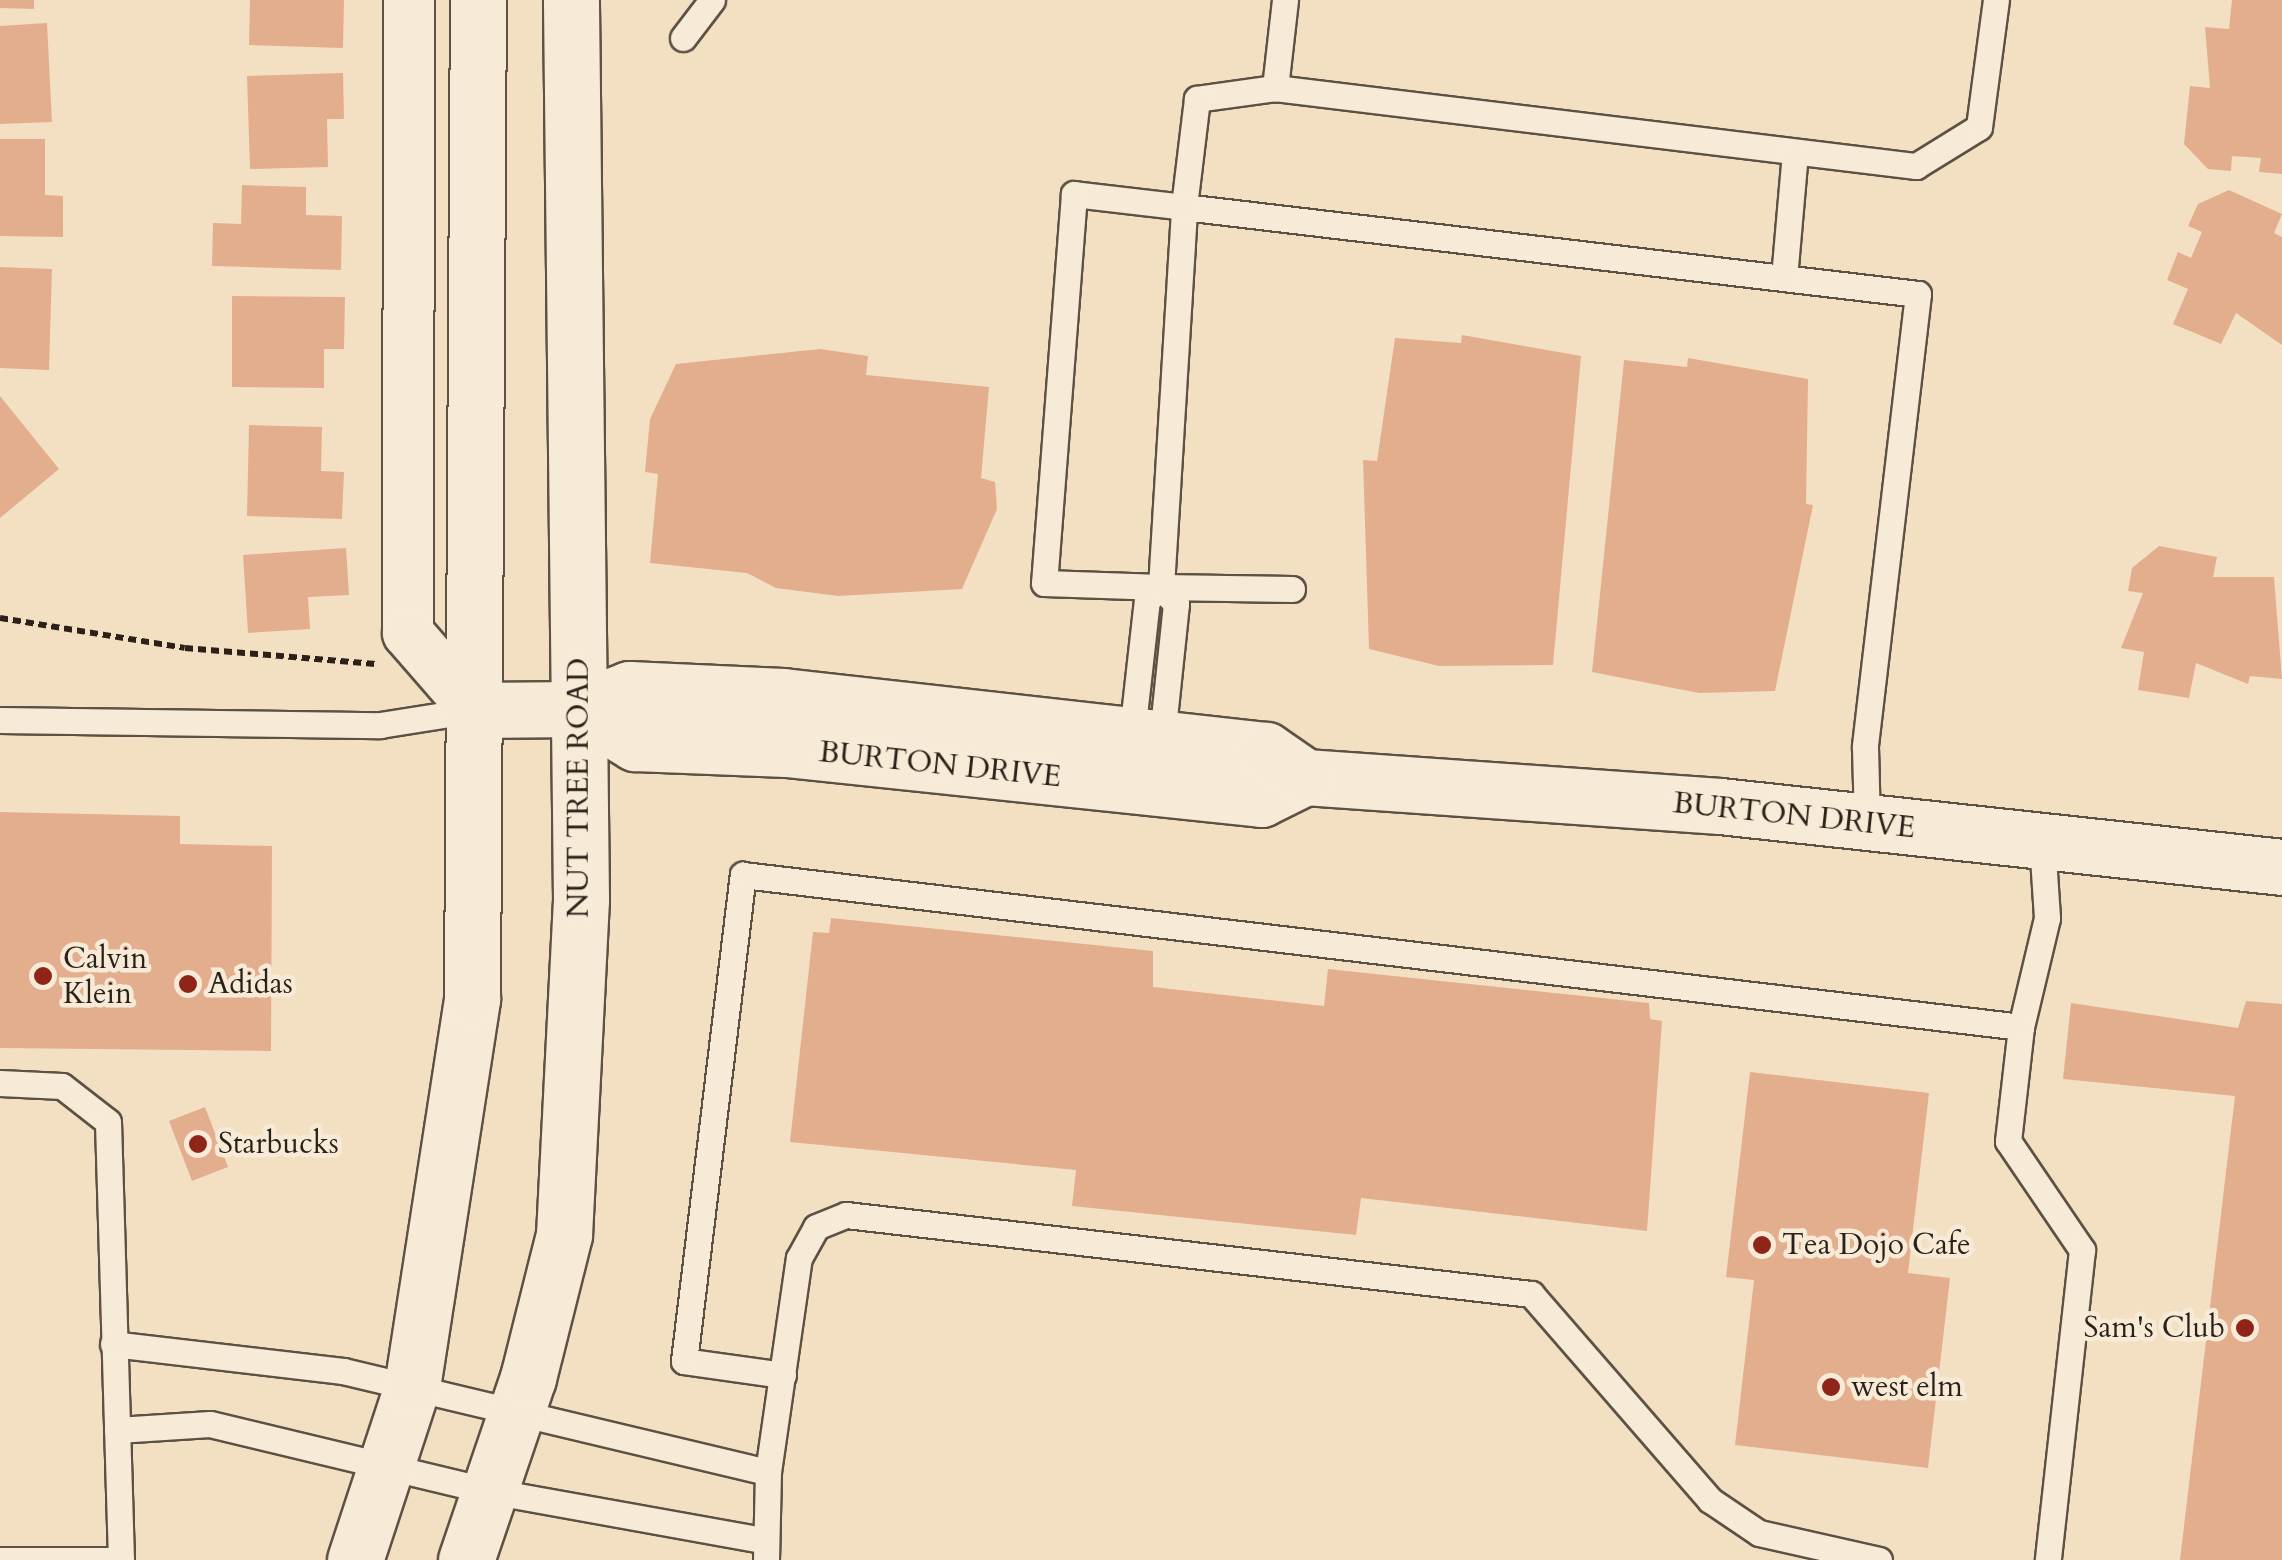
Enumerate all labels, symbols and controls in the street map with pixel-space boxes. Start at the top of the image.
street label: NUT TREE ROAD [561,658,597,918]
street label: BURTON DRIVE [817,734,1063,796]
street label: BURTON DRIVE [1671,785,1917,847]
place label: Calvin Klein [63,941,147,1012]
marker: Calvin Klein [32,965,54,987]
place label: Adidas [208,966,293,1002]
marker: Adidas [177,973,199,995]
place label: Starbucks [218,1126,339,1162]
marker: Starbucks [187,1133,209,1155]
place label: Tea Dojo Cafe [1782,1227,1971,1263]
marker: Tea Dojo Cafe [1751,1234,1773,1256]
place label: Sam's Club [2084,1310,2225,1346]
marker: Sam's Club [2234,1317,2256,1339]
place label: west elm [1851,1369,1963,1405]
marker: west elm [1820,1376,1842,1398]

